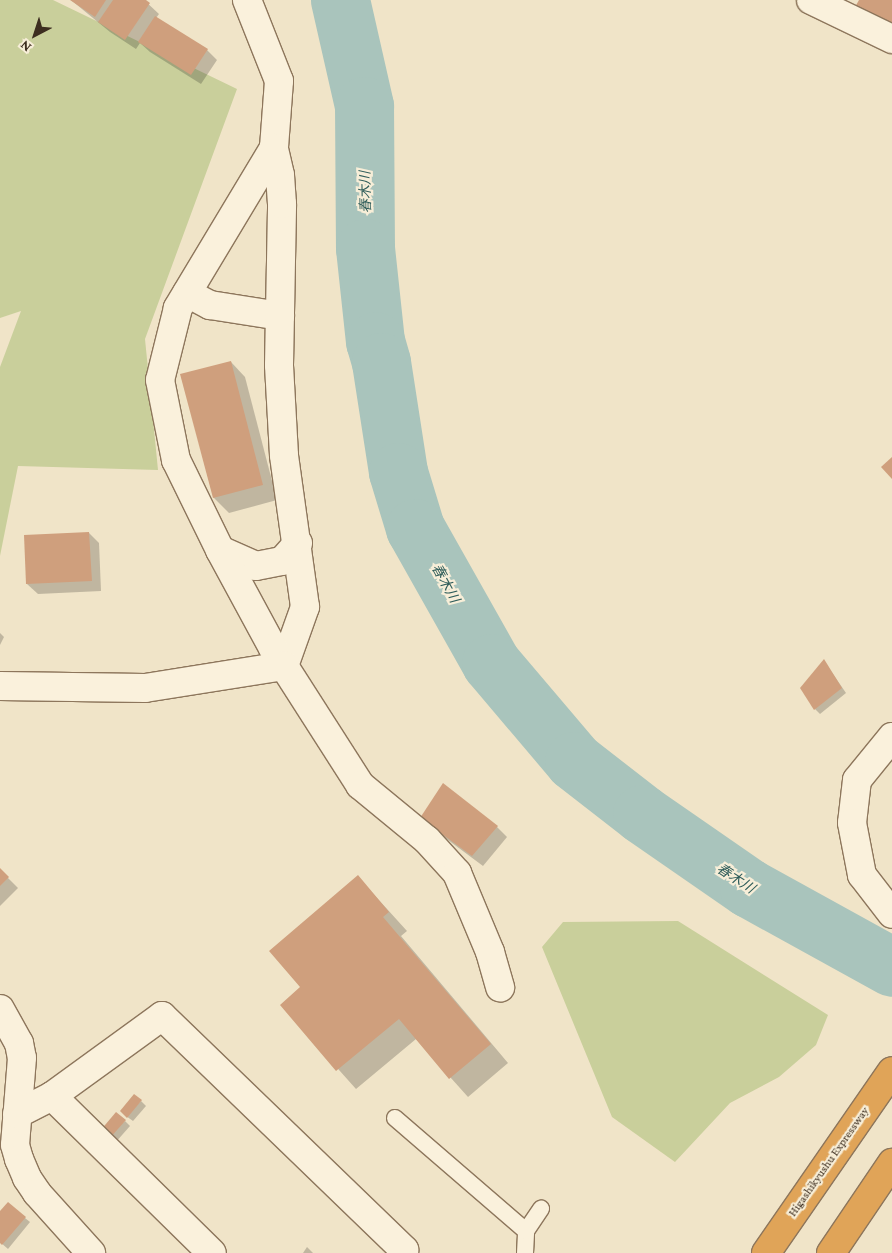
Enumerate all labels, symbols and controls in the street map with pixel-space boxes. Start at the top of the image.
north arrow [10,10,60,60]
text: N [17,37,34,56]
water label: 春木川 [356,171,374,213]
water label: 春木川 [428,561,464,605]
water label: 春木川 [714,860,758,896]
street label: Higashikyushu Expressway [786,1104,872,1220]

